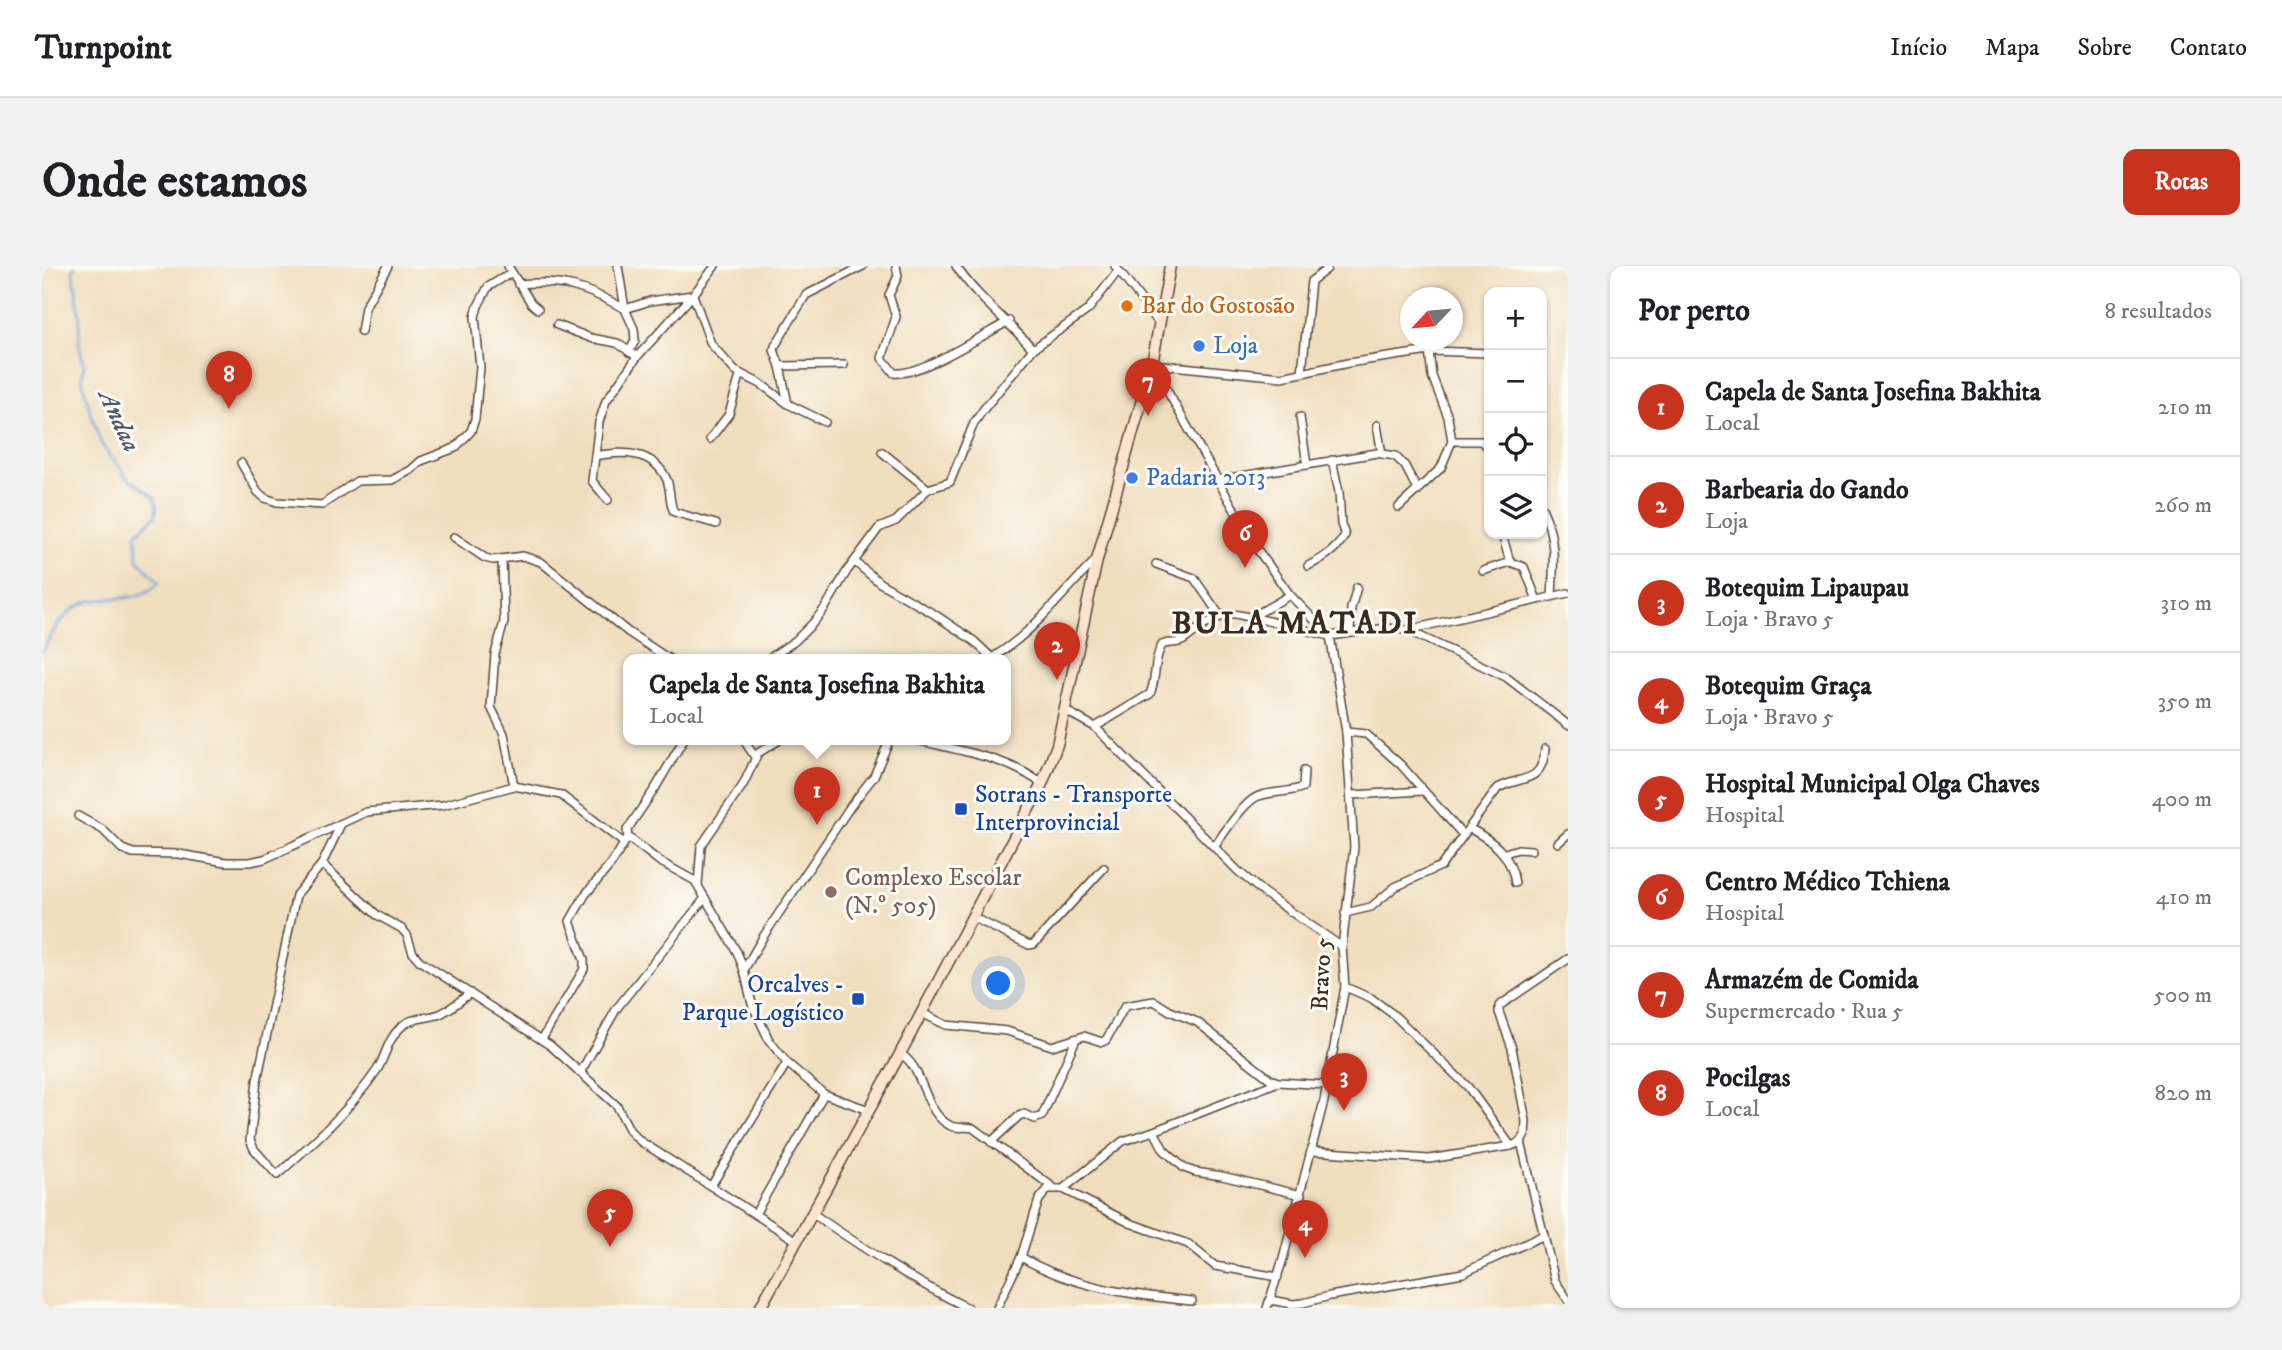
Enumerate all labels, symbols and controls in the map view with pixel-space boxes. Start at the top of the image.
text: Turnpoint [35,28,172,69]
text: Início [1890,33,1947,63]
text: Mapa [1985,33,2039,63]
text: Sobre [2077,33,2132,63]
text: Contato [2170,33,2247,63]
button: Rotas [2123,149,2240,215]
text: Onde estamos [42,151,307,213]
north arrow [1400,287,1463,350]
map controls [1484,287,1547,539]
button: + [1484,287,1547,350]
place label: Bar do Gostosão [1141,291,1295,321]
text: Por perto [1638,293,1750,330]
text: 8 resultados [2104,297,2212,326]
marker: Bar do Gostosão [1119,298,1135,314]
place label: Loja [1213,331,1259,361]
marker: Loja [1191,338,1207,354]
button: − [1484,350,1547,413]
pin: 8 [206,351,252,409]
pin: 7 [1125,358,1171,416]
text: Capela de Santa Josefina Bakhita [1705,376,2041,409]
water label: Andaa [89,382,148,458]
text: 1 [1657,393,1665,422]
text: 210 m [2158,393,2212,422]
text: Local [1705,409,1759,438]
button: locate [1484,413,1547,476]
place label: Padaria 2013 [1146,463,1265,493]
marker: Padaria 2013 [1124,470,1140,486]
text: Barbearia do Gando [1705,474,1909,507]
button: layers [1484,476,1547,539]
text: 2 [1655,491,1667,520]
text: 260 m [2154,491,2212,520]
text: Loja [1705,507,1748,536]
pin: 6 [1222,510,1268,568]
text: Botequim Lipaupau [1705,572,1909,605]
text: 3 [1657,589,1665,618]
text: 310 m [2160,589,2212,618]
district label: BULA MATADI [1172,604,1418,644]
text: Loja · Bravo 5 [1705,605,1834,634]
pin: 2 [1034,622,1080,680]
popup [623,654,1011,745]
text: Capela de Santa Josefina Bakhita [649,669,985,702]
text: Botequim Graça [1705,670,1872,703]
text: 4 [1654,687,1668,716]
text: 350 m [2157,687,2212,716]
text: Local [649,702,703,731]
text: Loja · Bravo 5 [1705,703,1834,732]
pin: 1 [794,767,840,825]
text: Hospital Municipal Olga Chaves [1705,768,2040,801]
place label: Sotrans - Transporte Interprovincial [975,780,1172,838]
text: 5 [1655,785,1667,814]
text: 400 m [2152,785,2212,814]
marker: Sotrans - Transporte Interprovincial [953,801,969,817]
text: Hospital [1705,801,1784,830]
place label: Complexo Escolar (N.º 505) [845,863,1021,921]
text: Centro Médico Tchiena [1705,866,1950,899]
text: 6 [1655,883,1667,912]
text: 410 m [2156,883,2212,912]
marker: Complexo Escolar (N.º 505) [823,884,839,900]
text: Hospital [1705,899,1784,928]
street label: Bravo 5 [1305,937,1339,1011]
text: Armazém de Comida [1705,964,1918,997]
your location [981,966,1015,1000]
place label: Orcalves - Parque Logístico [682,970,844,1028]
text: 7 [1655,981,1667,1010]
text: 500 m [2154,981,2212,1010]
marker: Orcalves - Parque Logístico [850,991,866,1007]
text: Supermercado · Rua 5 [1705,997,1903,1026]
pin: 3 [1321,1053,1367,1111]
text: Pocilgas [1705,1062,1790,1095]
text: 8 [1655,1079,1667,1108]
text: 820 m [2155,1079,2212,1108]
text: Local [1705,1095,1759,1124]
pin: 5 [587,1189,633,1247]
pin: 4 [1282,1200,1328,1258]

